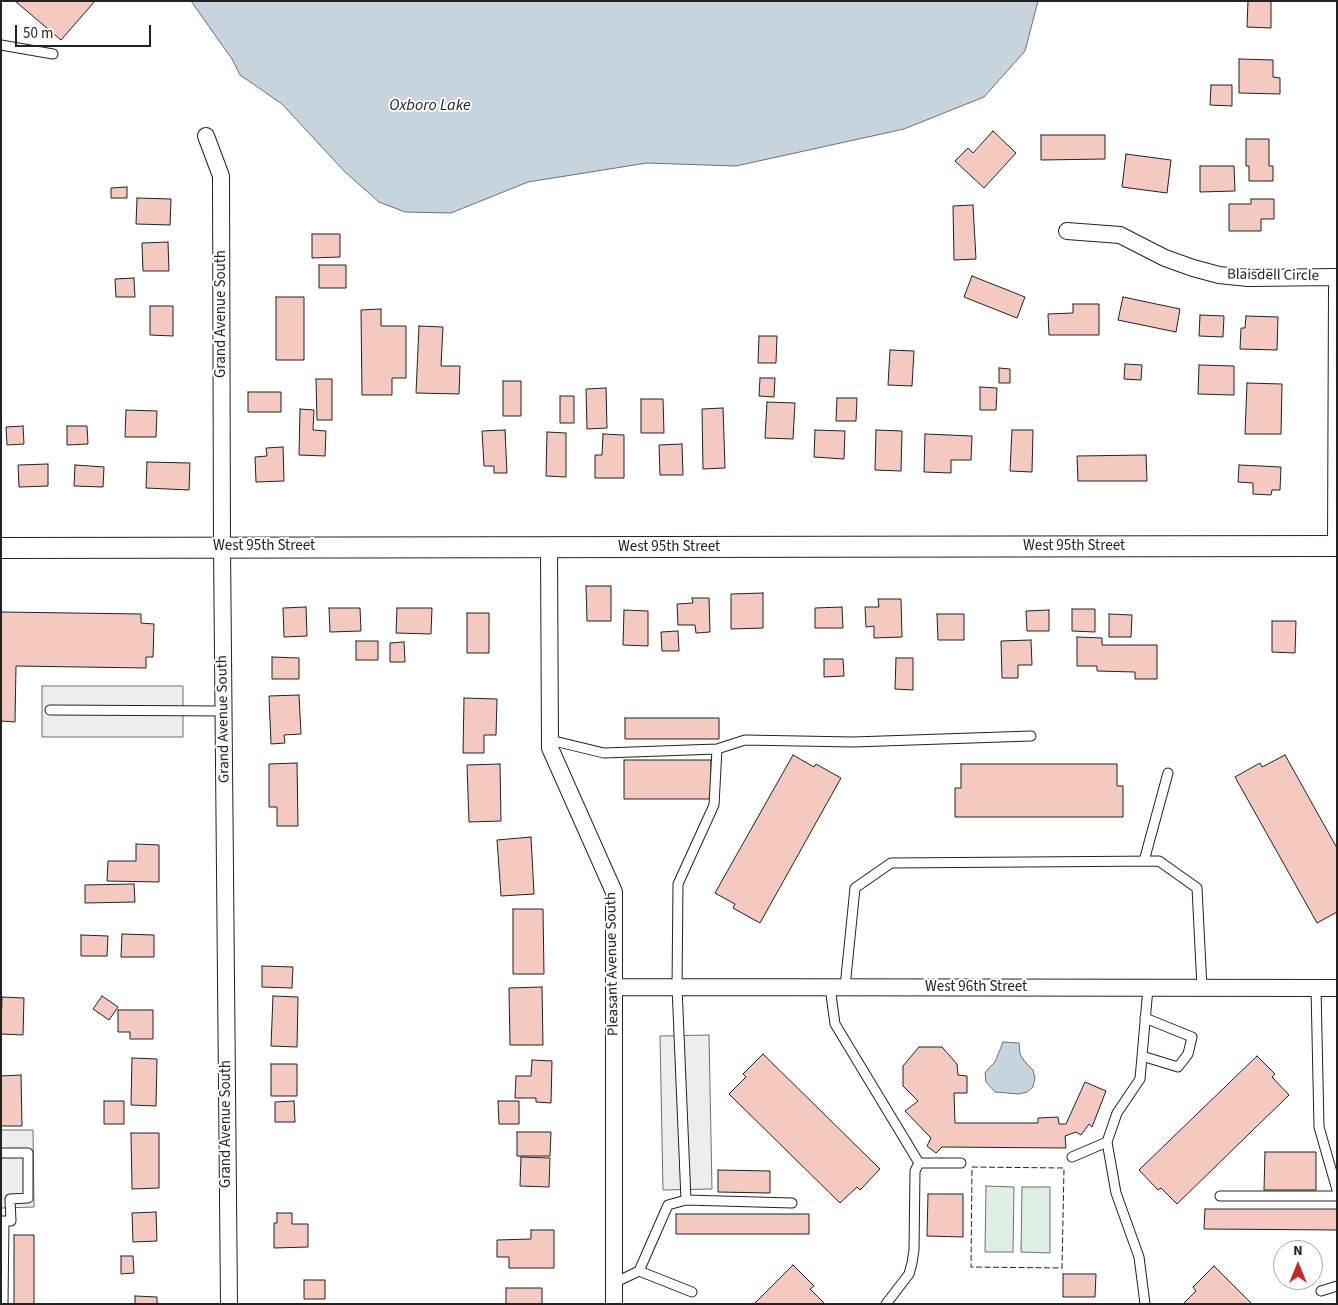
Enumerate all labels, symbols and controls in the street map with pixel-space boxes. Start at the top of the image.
scale bar [18,15,154,47]
text: 50 m [23,23,53,44]
water label: Oxboro Lake [389,96,471,116]
street label: Grand Avenue South [213,250,231,378]
street label: Blaisdell Circle [1227,266,1319,286]
street label: West 95th Street [213,538,315,556]
street label: West 95th Street [1023,538,1125,556]
street label: West 95th Street [618,539,720,557]
street label: Grand Avenue South [214,655,234,783]
street label: Pleasant Avenue South [603,892,623,1036]
street label: West 96th Street [925,979,1027,997]
street label: Grand Avenue South [218,1060,236,1188]
north arrow [1273,1240,1323,1290]
text: N [1293,1241,1303,1261]

